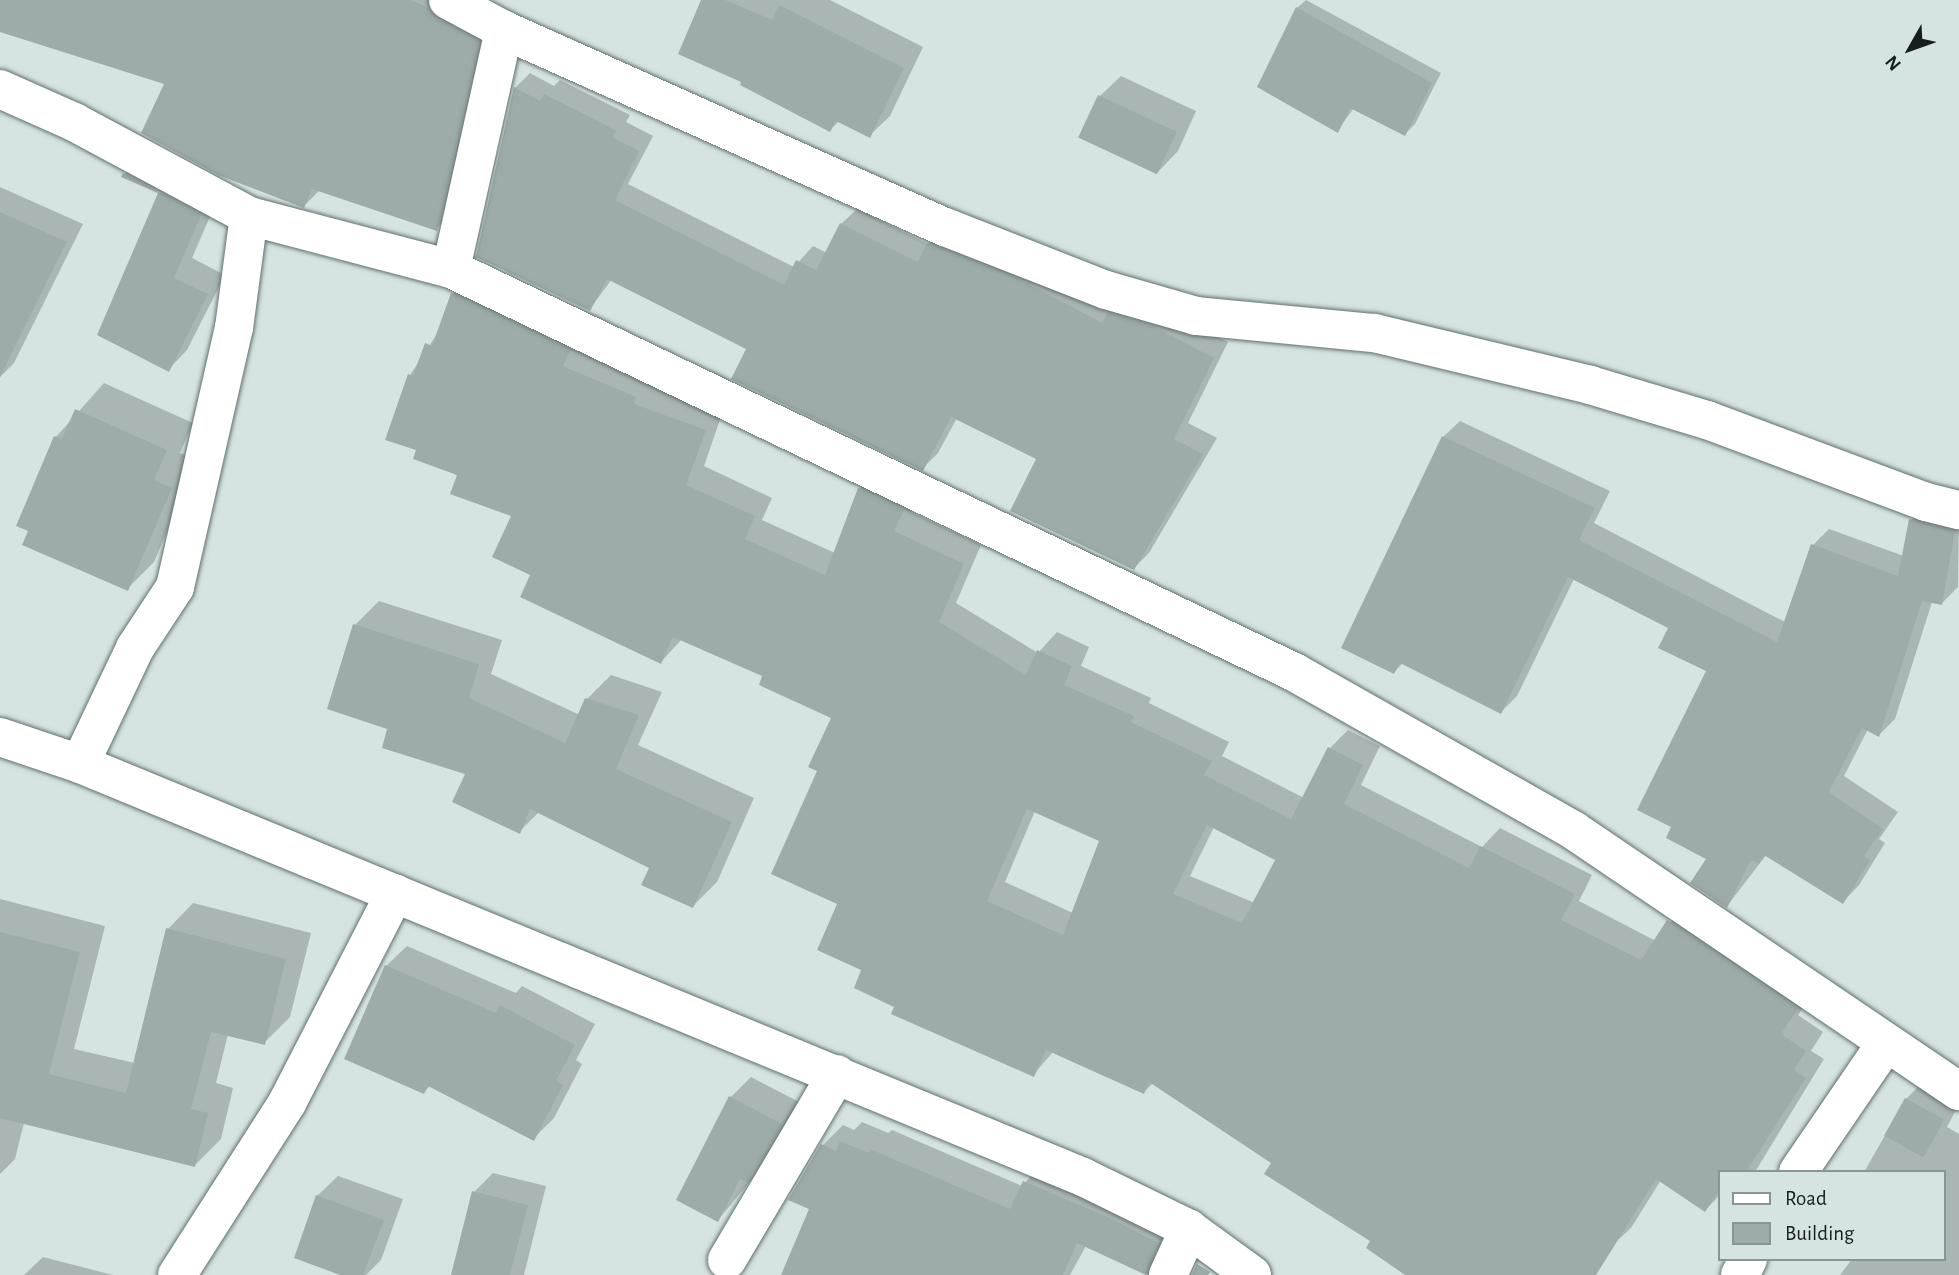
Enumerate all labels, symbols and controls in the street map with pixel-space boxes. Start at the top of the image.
north arrow [1875,14,1945,84]
text: N [1882,52,1905,74]
legend [1717,1170,1945,1261]
text: Road [1785,1188,1827,1209]
text: Building [1785,1223,1854,1244]

